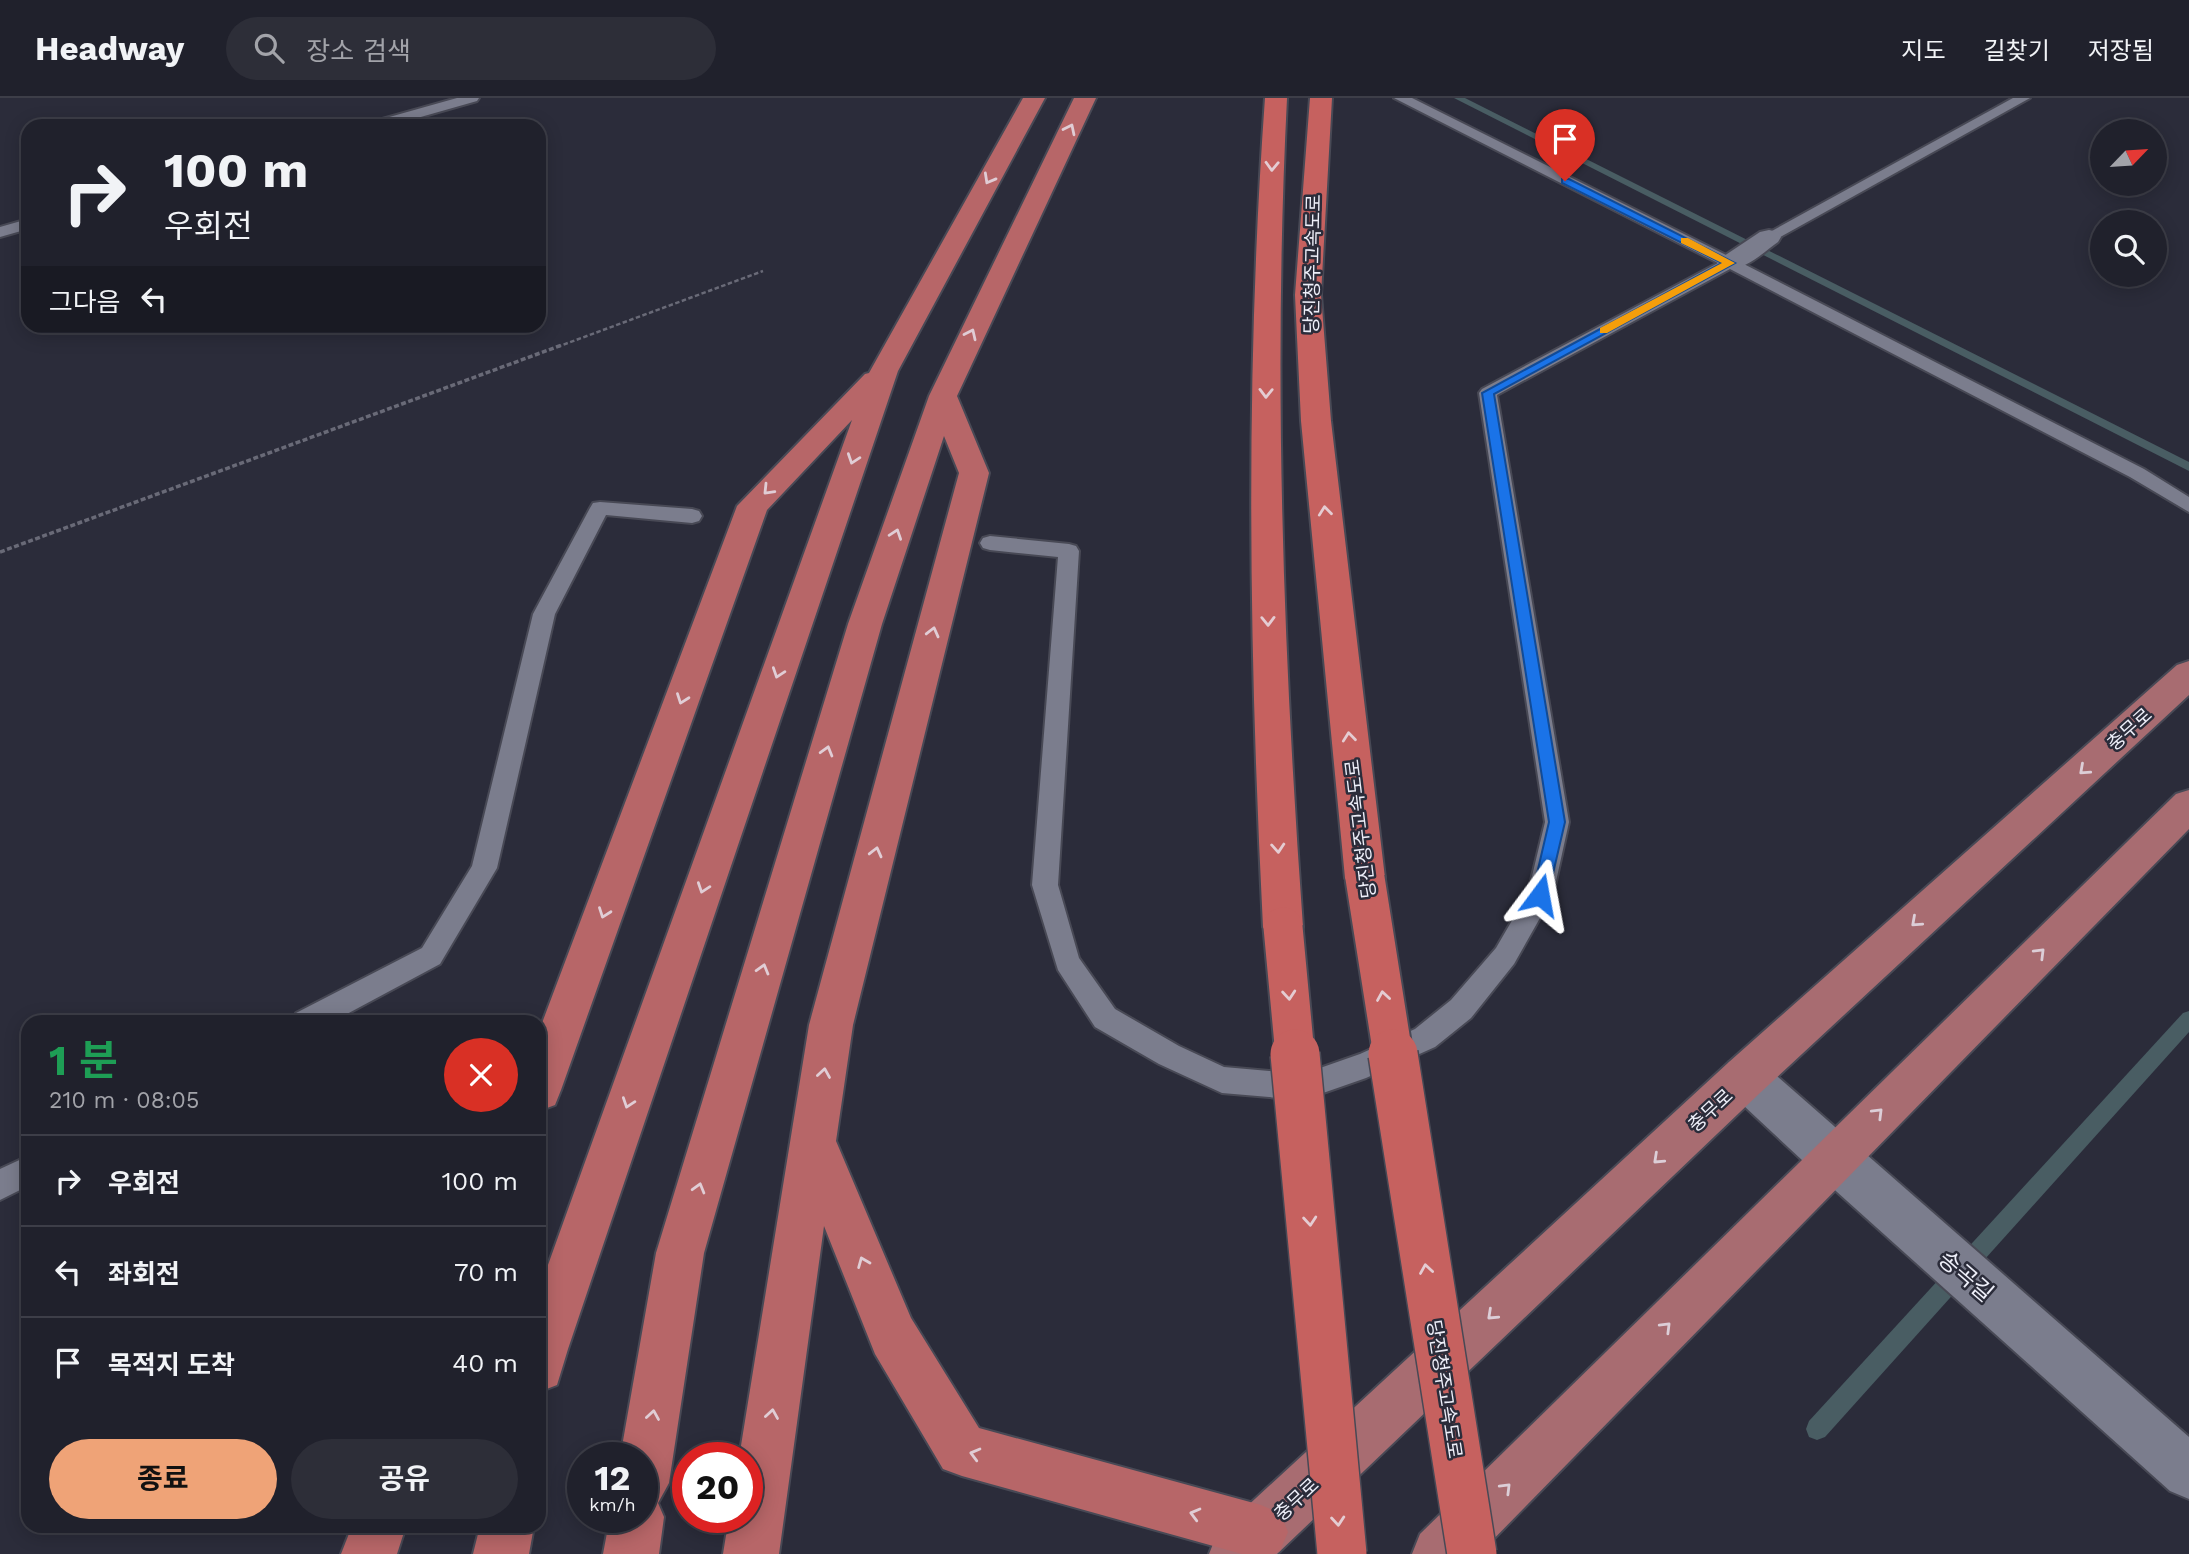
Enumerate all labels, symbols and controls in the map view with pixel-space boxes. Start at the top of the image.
search box [226,17,716,80]
text: Headway [35,29,184,68]
icon: search [250,29,288,67]
text: 장소 검색 [306,36,411,66]
text: 지도 [1901,37,1946,65]
text: 길찾기 [1984,37,2050,65]
text: 저장됨 [2088,37,2154,65]
pin [1535,109,1595,181]
north arrow [2090,119,2166,196]
map controls [2090,119,2167,287]
icon: arrive [1546,120,1584,158]
one-way arrow [1062,124,1076,136]
text: 100 m [164,141,308,199]
icon: right [49,147,140,238]
one-way arrow [1264,161,1279,172]
one-way arrow [984,172,997,185]
street label: 당진청주고속도로 [1300,194,1325,334]
text: 우회전 [164,207,252,245]
button: search [2090,210,2167,287]
icon: left [135,280,173,318]
text: 그다음 [49,287,121,317]
one-way arrow [963,329,977,341]
one-way arrow [1258,389,1274,399]
one-way arrow [847,452,861,464]
one-way arrow [764,482,777,495]
one-way arrow [1317,505,1332,517]
one-way arrow [888,528,902,541]
one-way arrow [1260,616,1275,627]
one-way arrow [925,626,939,638]
one-way arrow [772,667,786,679]
one-way arrow [676,693,690,705]
street label: 충무로 [2102,703,2157,755]
one-way arrow [1342,731,1357,742]
one-way arrow [819,745,834,757]
street label: 당진청주고속도로 [1341,758,1380,900]
one-way arrow [2079,761,2092,774]
one-way arrow [1270,843,1285,854]
one-way arrow [868,846,882,858]
position arrow [1503,858,1577,932]
one-way arrow [697,881,711,894]
one-way arrow [598,906,612,918]
one-way arrow [1911,914,1924,927]
one-way arrow [2031,949,2044,962]
one-way arrow [755,963,770,975]
one-way arrow [1281,989,1296,1000]
one-way arrow [1376,990,1391,1002]
text: 1 분 [49,1036,118,1085]
button: close [444,1038,518,1112]
one-way arrow [816,1067,831,1079]
street label: 충무로 [1683,1084,1737,1137]
text: 210 m · 08:05 [49,1087,199,1114]
one-way arrow [622,1096,636,1108]
one-way arrow [1870,1109,1883,1122]
one-way arrow [1653,1151,1666,1164]
icon: right [49,1162,87,1200]
text: 100 m [442,1166,518,1196]
text: 우회전 [108,1168,180,1198]
one-way arrow [691,1182,706,1194]
one-way arrow [1302,1216,1317,1227]
street label: 송곡길 [1933,1245,1998,1307]
icon: left [49,1253,87,1291]
one-way arrow [857,1256,871,1268]
text: 70 m [454,1257,518,1287]
text: 좌회전 [108,1259,180,1289]
one-way arrow [1419,1263,1434,1275]
one-way arrow [1487,1306,1500,1319]
street label: 당진청주고속도로 [1422,1318,1467,1460]
one-way arrow [1657,1322,1670,1335]
icon: arrive [49,1344,87,1382]
text: 40 m [452,1348,518,1378]
text: 목적지 도착 [108,1350,235,1380]
one-way arrow [764,1408,779,1420]
one-way arrow [645,1409,660,1421]
button: 종료 [49,1439,277,1519]
button: 공유 [291,1439,518,1519]
speed limit sign: 20 [672,1442,763,1533]
one-way arrow [970,1448,982,1462]
text: 12 [595,1457,630,1499]
street label: 충무로 [1269,1473,1323,1526]
one-way arrow [1497,1484,1510,1497]
text: km/h [589,1494,636,1515]
one-way arrow [1189,1508,1201,1522]
one-way arrow [1331,1515,1346,1527]

